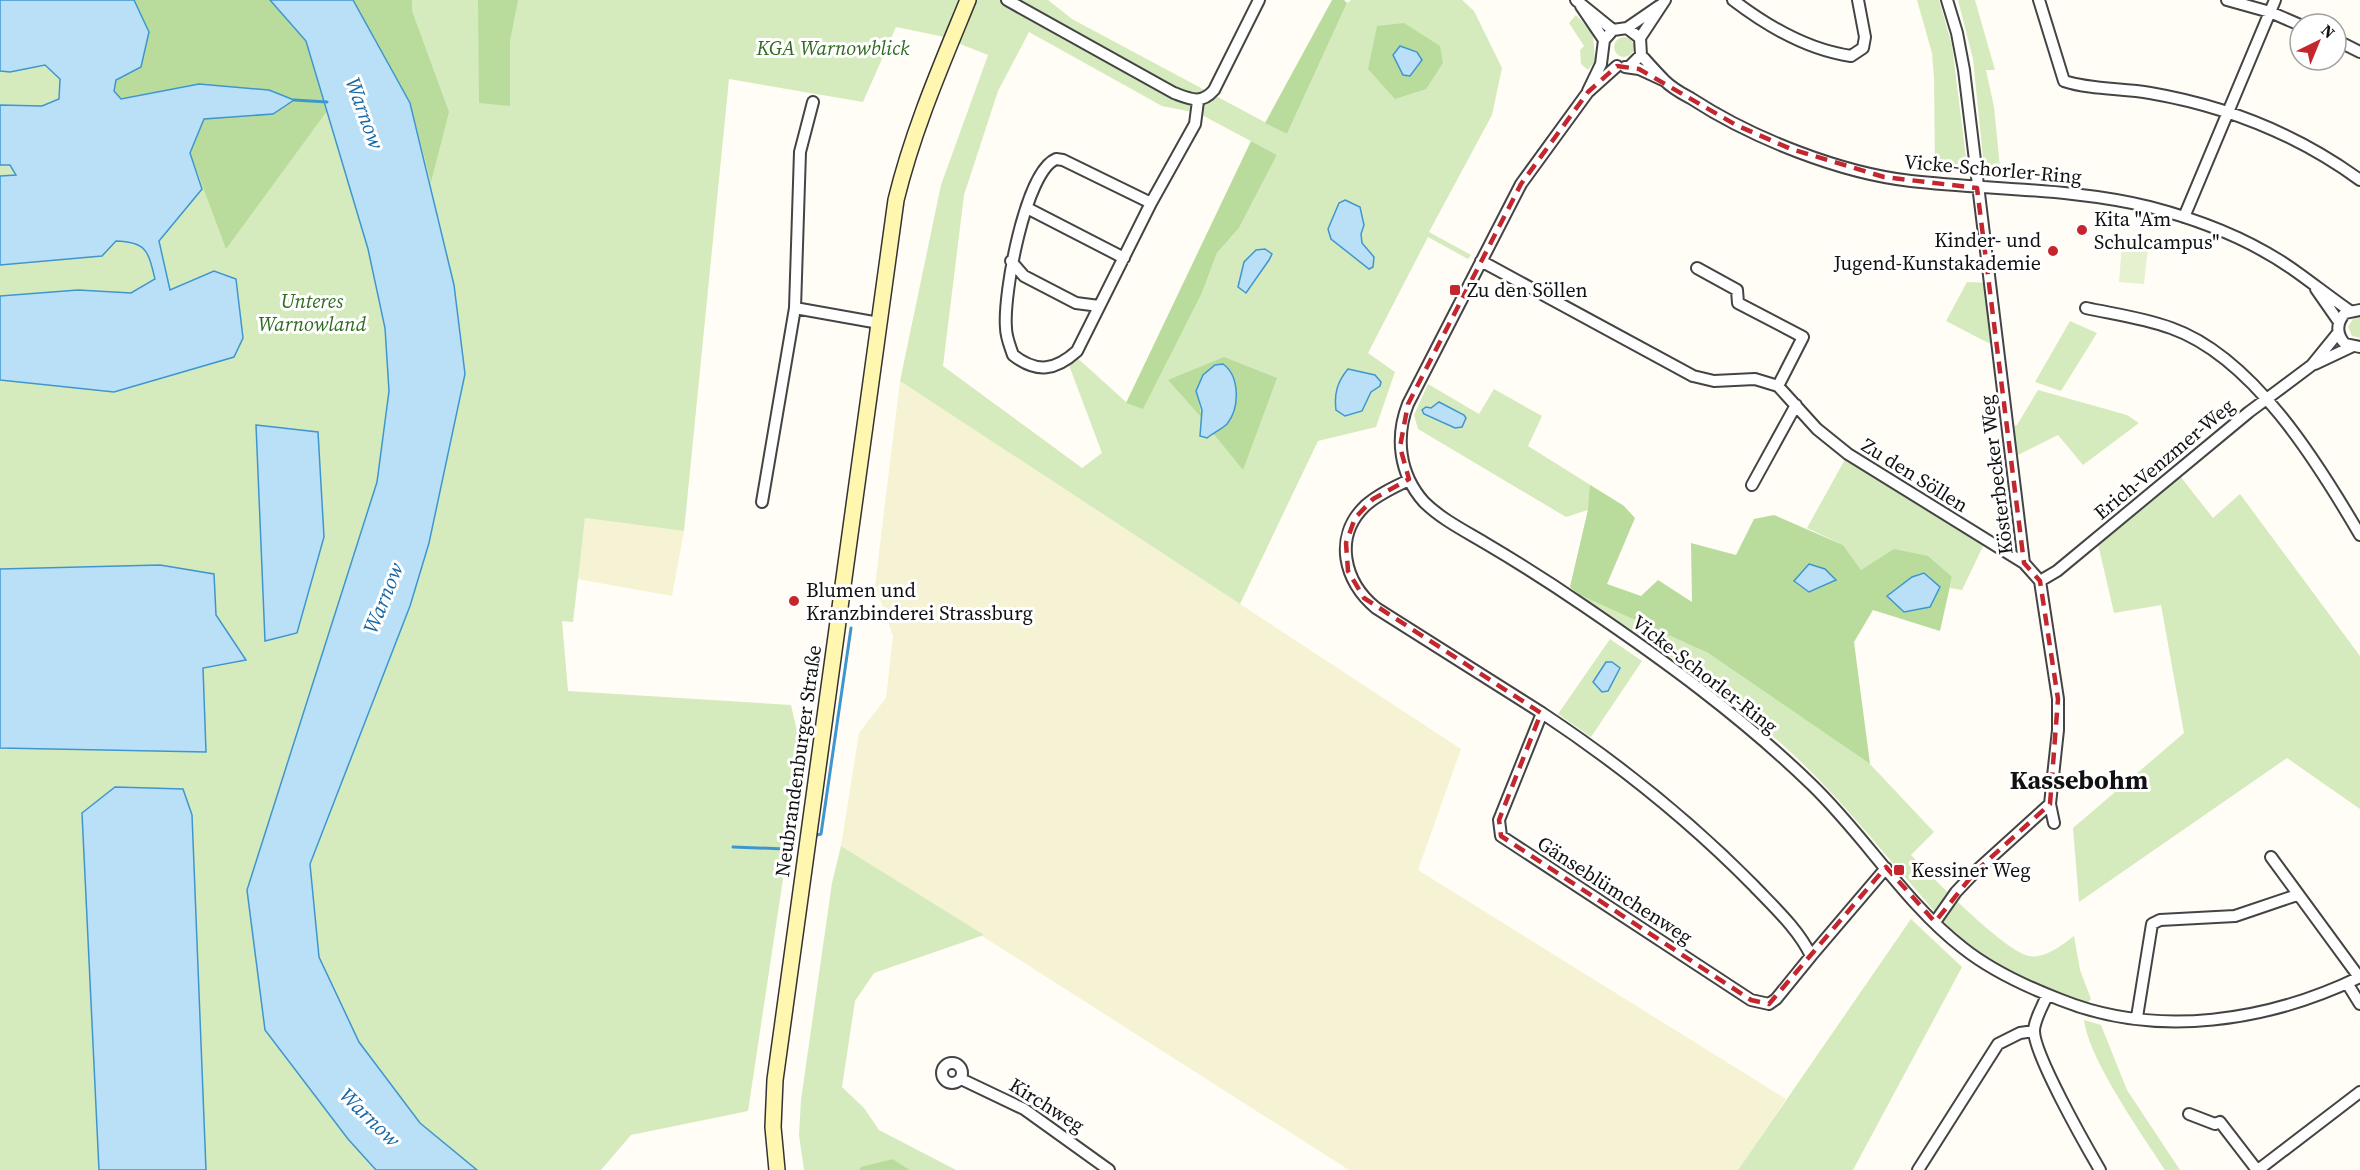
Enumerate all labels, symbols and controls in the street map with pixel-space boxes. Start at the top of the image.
north arrow [2288,12,2348,72]
text: N [2316,19,2340,43]
park label: KGA Warnowblick [756,34,910,62]
water label: Warnow [339,73,392,153]
street label: Vicke-Schorler-Ring [1903,147,2083,191]
place label: Kita "Am Schulcampus" [2094,205,2219,256]
marker: Kita "Am Schulcampus" [2075,223,2089,237]
place label: Kinder- und Jugend-Kunstakademie [1833,226,2042,277]
marker: Kinder- und Jugend-Kunstakademie [2046,244,2060,258]
place label: Zu den Söllen [1467,276,1588,304]
marker: Zu den Söllen [1448,283,1462,297]
park label: Unteres Warnowland [258,287,367,338]
street label: Erich-Venzmer-Weg [2088,392,2240,526]
street label: Kösterbecker Weg [1972,394,2020,556]
street label: Zu den Söllen [1856,431,1974,519]
water label: Warnow [356,558,411,638]
place label: Blumen und Kranzbinderei Strassburg [806,576,1033,627]
marker: Blumen und Kranzbinderei Strassburg [787,594,801,608]
street label: Vicke-Schorler-Ring [1626,608,1784,740]
street label: Neubrandenburger Straße [768,643,828,879]
district label: Kassebohm [2010,762,2149,798]
street label: Gänseblümchenweg [1532,829,1698,951]
place label: Kessiner Weg [1911,856,2031,884]
marker: Kessiner Weg [1892,863,1906,877]
street label: Kirchweg [1004,1071,1090,1139]
water label: Warnow [333,1081,407,1154]

